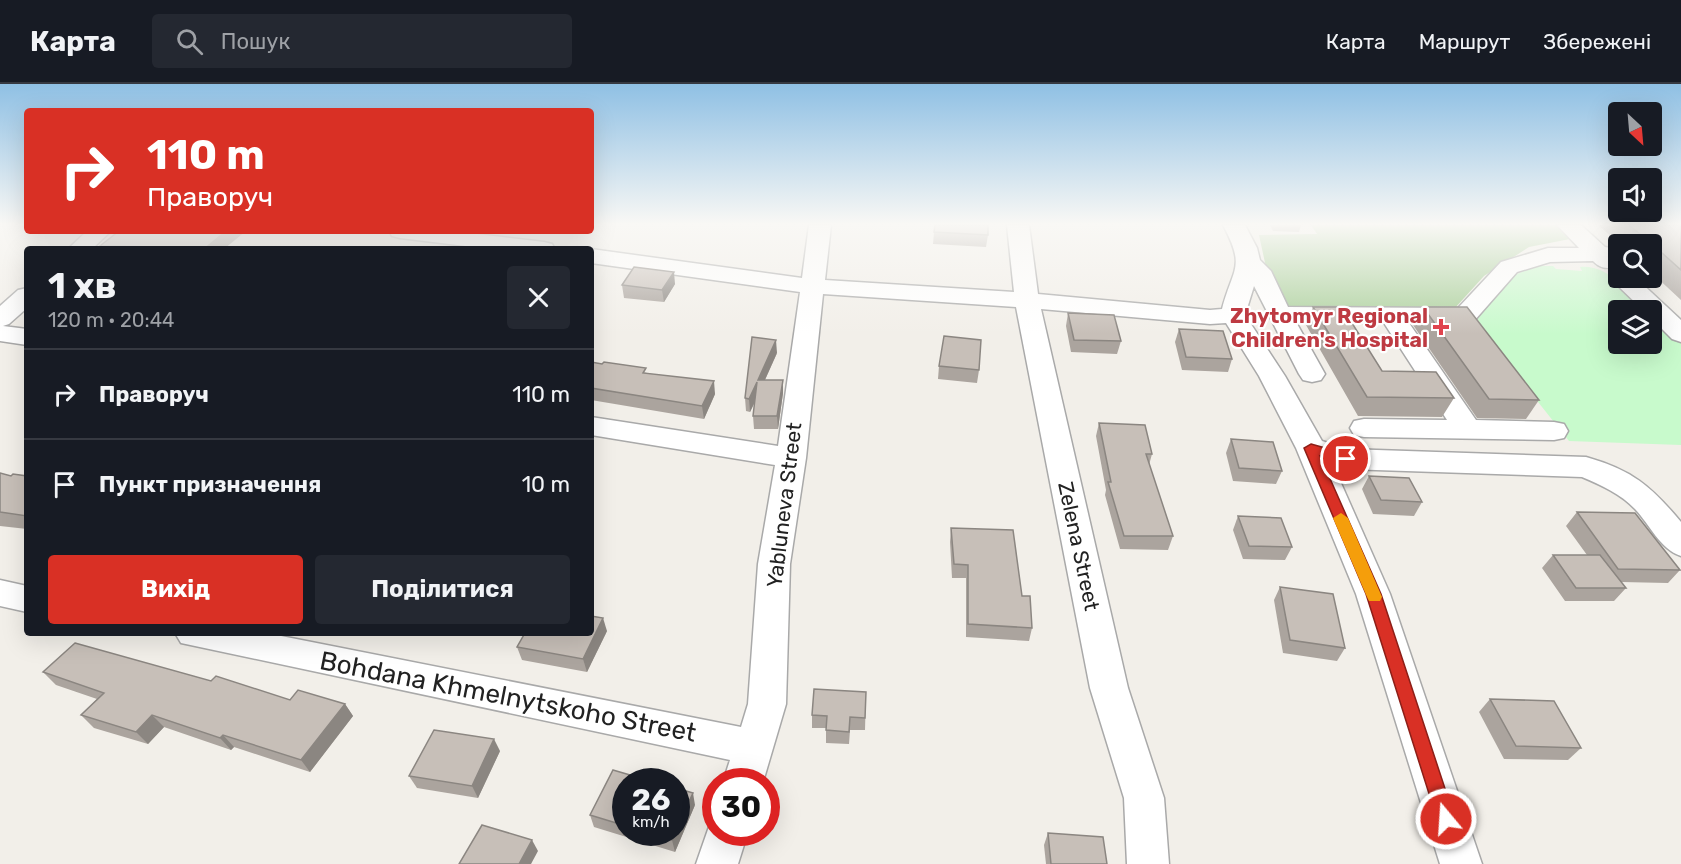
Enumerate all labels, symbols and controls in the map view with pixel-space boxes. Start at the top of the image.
search box [152,14,572,68]
text: Карта [30,25,116,58]
icon: search [173,25,206,58]
text: Пошук [221,28,290,55]
text: Карта [1326,29,1386,54]
text: Маршрут [1419,29,1510,54]
text: Збережені [1543,29,1651,54]
north arrow [1608,102,1662,156]
map controls [1608,102,1662,354]
text: 110 m [147,130,265,180]
icon: right [48,132,126,210]
button: sound [1608,168,1662,222]
text: Праворуч [147,181,273,213]
button: search [1608,234,1662,288]
text: 1 хв [48,264,117,307]
button: close [507,266,570,329]
button: layers [1608,300,1662,354]
place label: Zhytomyr Regional Children's Hospital [1230,303,1428,352]
text: 120 m · 20:44 [48,308,174,332]
marker: Zhytomyr Regional Children's Hospital [1432,318,1450,336]
icon: right [48,378,81,411]
text: Праворуч [99,381,209,408]
text: 110 m [512,381,570,408]
street label: Yabluneva Street [761,421,807,589]
pin [1320,433,1371,484]
icon: arrive [1329,442,1362,475]
icon: arrive [48,468,81,501]
text: Пункт призначення [99,471,321,498]
text: 10 m [522,471,570,498]
street label: Zelena Street [1053,479,1105,613]
button: Вихід [48,555,303,624]
button: Поділитися [315,555,570,624]
street label: Bohdana Khmelnytskoho Street [317,645,699,749]
speed limit sign: 30 [702,768,780,846]
text: 26 [631,782,671,818]
position arrow [1414,787,1478,851]
text: km/h [632,813,670,831]

